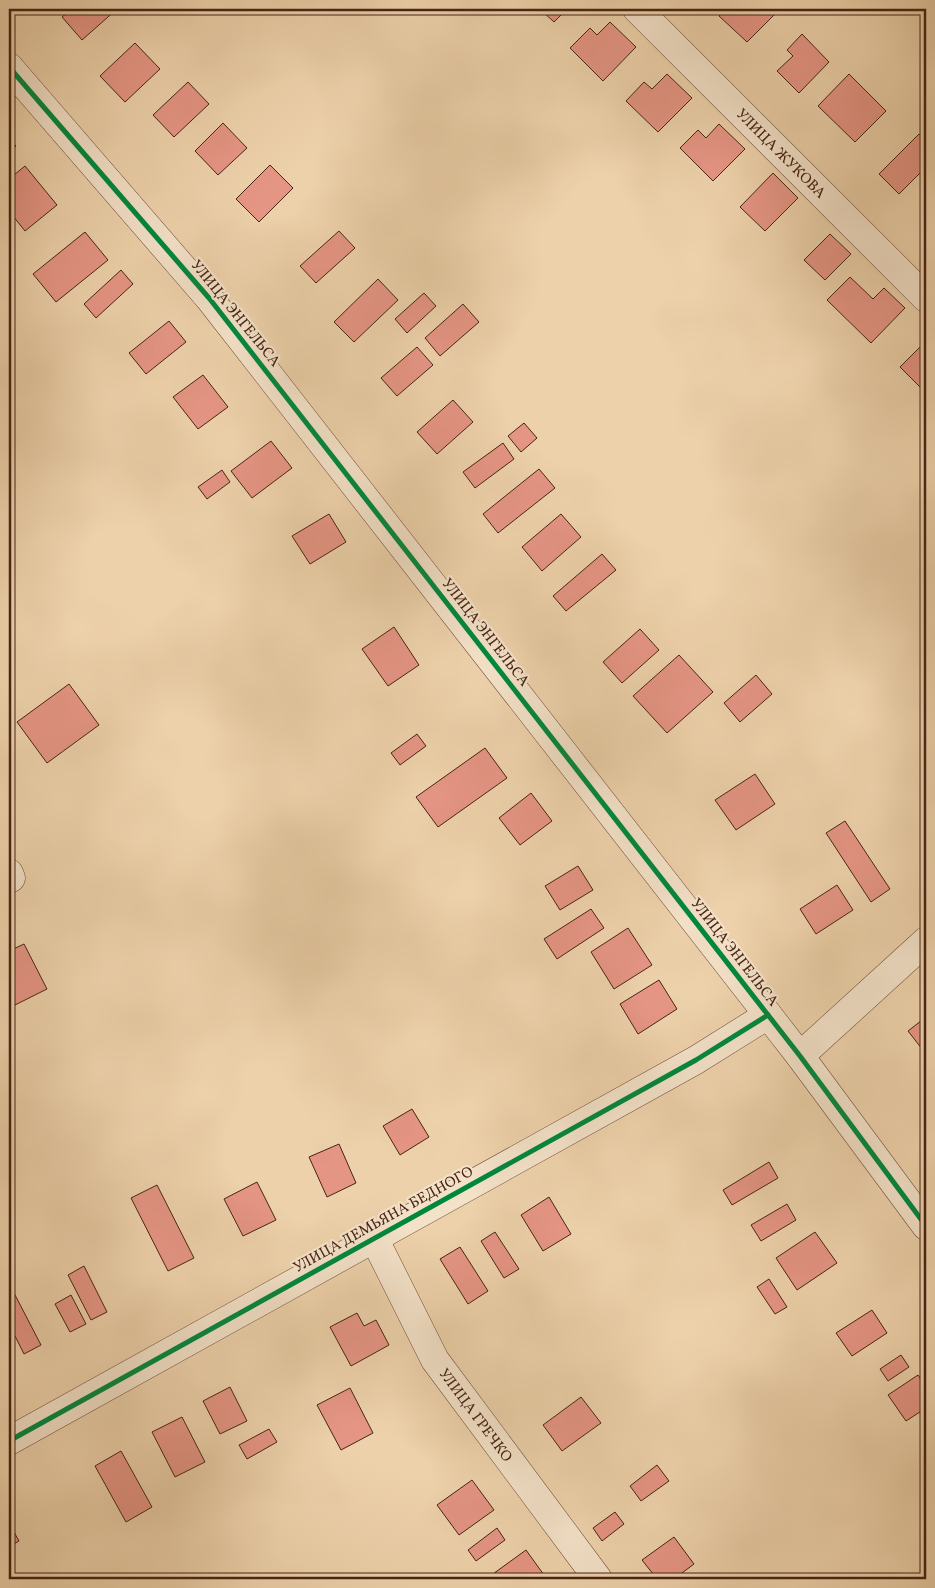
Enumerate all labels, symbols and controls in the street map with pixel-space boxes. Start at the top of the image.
street label: УЛИЦА ЖУКОВА [731,105,830,204]
street label: УЛИЦА ЭНГЕЛЬСА [185,256,285,372]
street label: УЛИЦА ЭНГЕЛЬСА [436,574,534,692]
street label: УЛИЦА ЭНГЕЛЬСА [685,894,783,1012]
street label: УЛИЦА ДЕМЬЯНА БЕДНОГО [290,1162,478,1279]
street label: УЛИЦА ГРЕЧКО [433,1365,517,1467]

